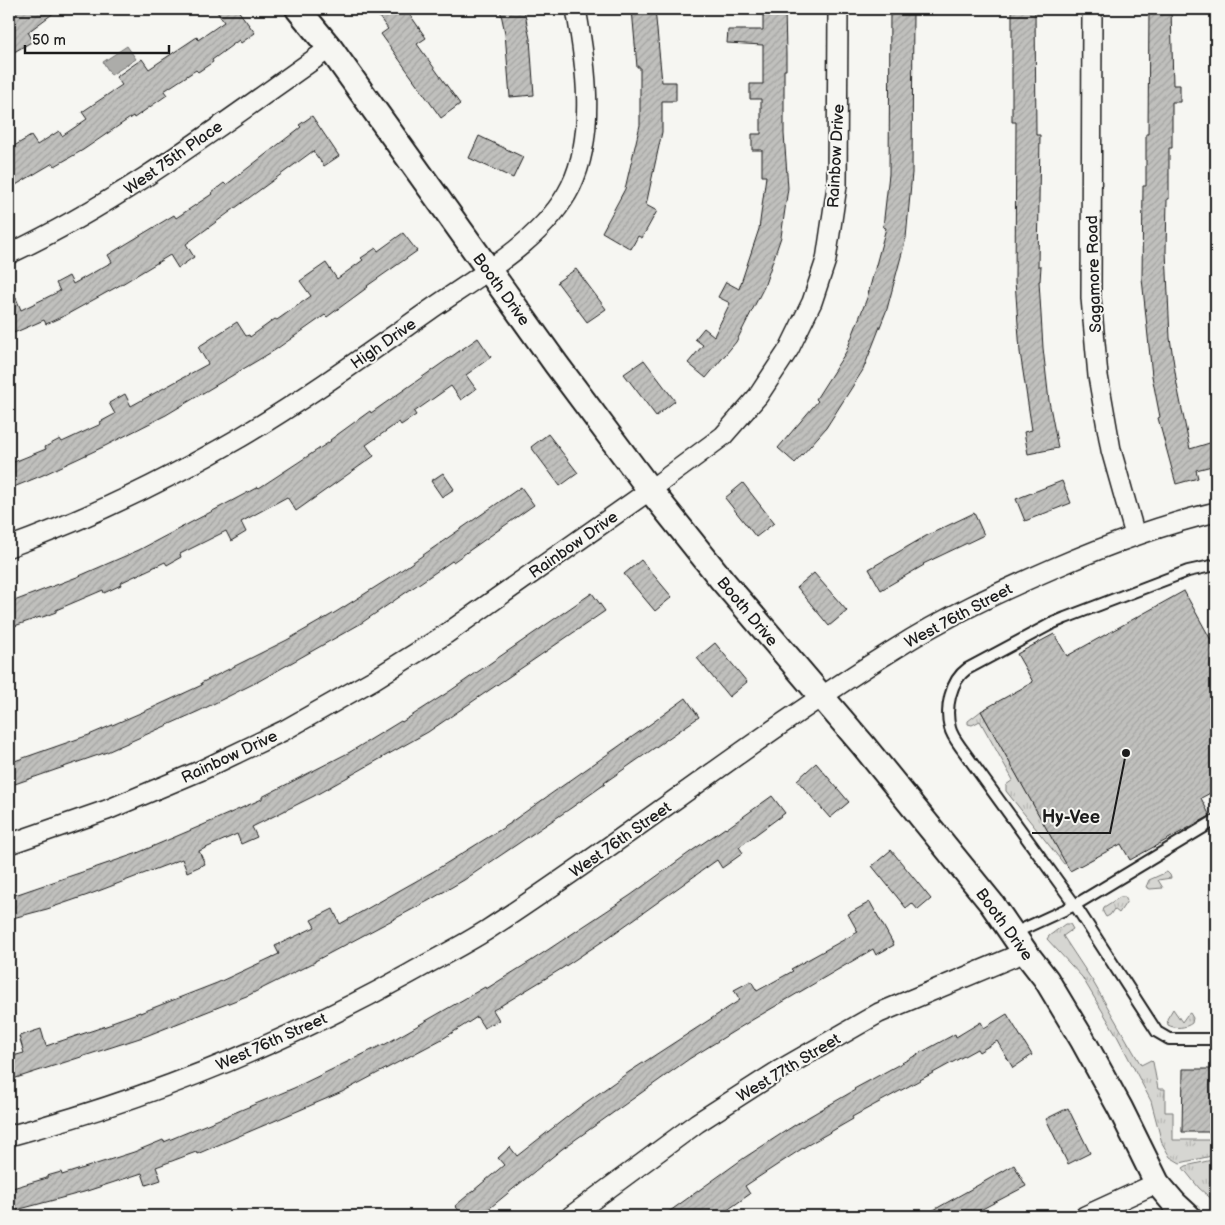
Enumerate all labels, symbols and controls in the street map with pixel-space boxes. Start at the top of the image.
scale bar [25,22,169,54]
text: 50 m [32,31,66,50]
street label: Rainbow Drive [824,103,849,209]
street label: West 75th Place [121,117,227,199]
street label: Sagamore Road [1083,215,1106,333]
street label: Booth Drive [468,250,534,330]
street label: High Drive [348,315,421,374]
street label: Rainbow Drive [526,507,622,583]
street label: Booth Drive [712,573,782,651]
street label: West 76th Street [902,580,1016,653]
street label: Rainbow Drive [178,727,281,788]
street label: West 76th Street [567,798,675,882]
callout: Hy-Vee [1032,800,1110,833]
text: Hy-Vee [1042,807,1100,828]
street label: Booth Drive [971,885,1037,965]
street label: West 76th Street [213,1009,330,1075]
street label: West 77th Street [734,1030,844,1107]

